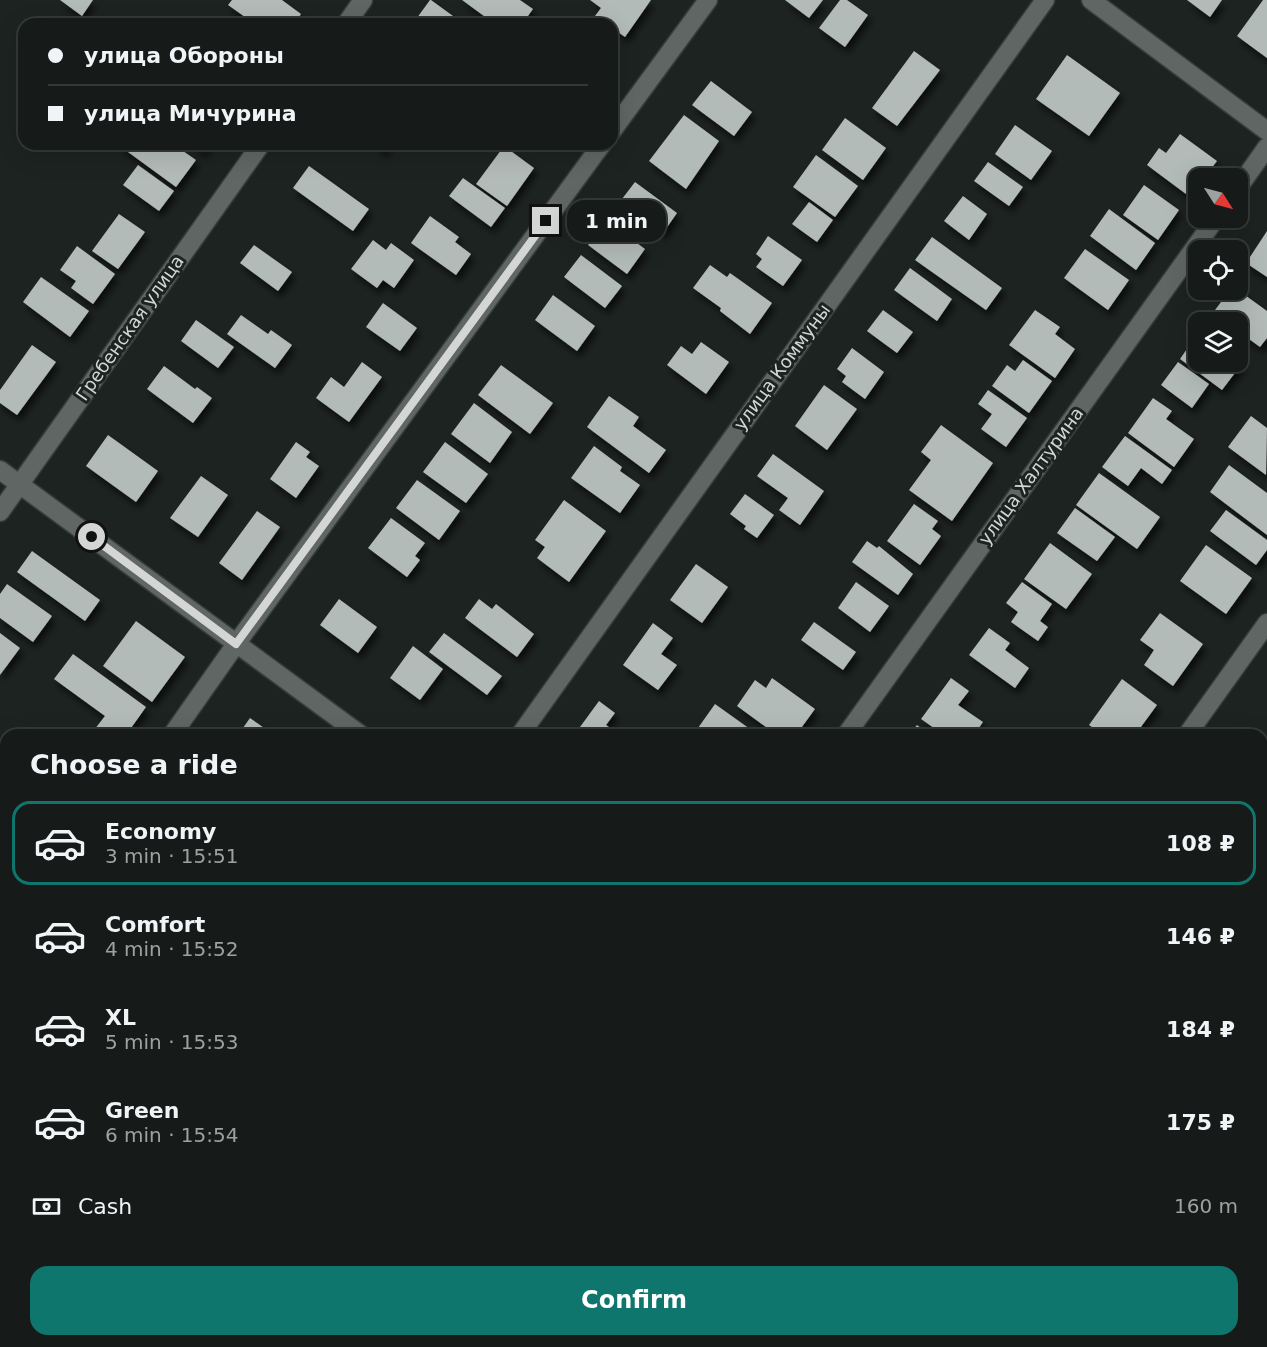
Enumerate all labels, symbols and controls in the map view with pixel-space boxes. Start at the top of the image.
text: улица Обороны [84,43,284,68]
text: улица Мичурина [84,101,297,126]
north arrow [1188,168,1248,228]
map controls [1188,168,1248,372]
callout: 1 min [567,200,666,242]
route end [532,207,559,234]
text: 1 min [585,209,648,233]
button: locate [1188,240,1248,300]
street label: Гребенская улица [71,251,188,405]
street label: улица Коммуны [729,300,834,434]
button: layers [1188,312,1248,372]
street label: улица Халтурина [974,403,1088,549]
route start [78,523,105,550]
text: Choose a ride [30,749,238,780]
icon: car [33,816,87,870]
text: Economy [105,819,216,844]
text: 108 ₽ [1166,831,1235,856]
text: 3 min · 15:51 [105,844,239,868]
icon: car [33,909,87,963]
text: Comfort [105,912,205,937]
text: 146 ₽ [1166,924,1235,949]
text: 4 min · 15:52 [105,937,239,961]
icon: car [33,1002,87,1056]
text: XL [105,1005,136,1030]
text: 184 ₽ [1166,1017,1235,1042]
text: 5 min · 15:53 [105,1030,239,1054]
icon: car [33,1095,87,1149]
text: Green [105,1098,179,1123]
text: 175 ₽ [1166,1110,1235,1135]
text: 6 min · 15:54 [105,1123,239,1147]
icon: cash [30,1190,63,1223]
text: Cash [78,1194,132,1219]
text: 160 m [1174,1194,1238,1218]
button: Confirm [30,1266,1238,1335]

